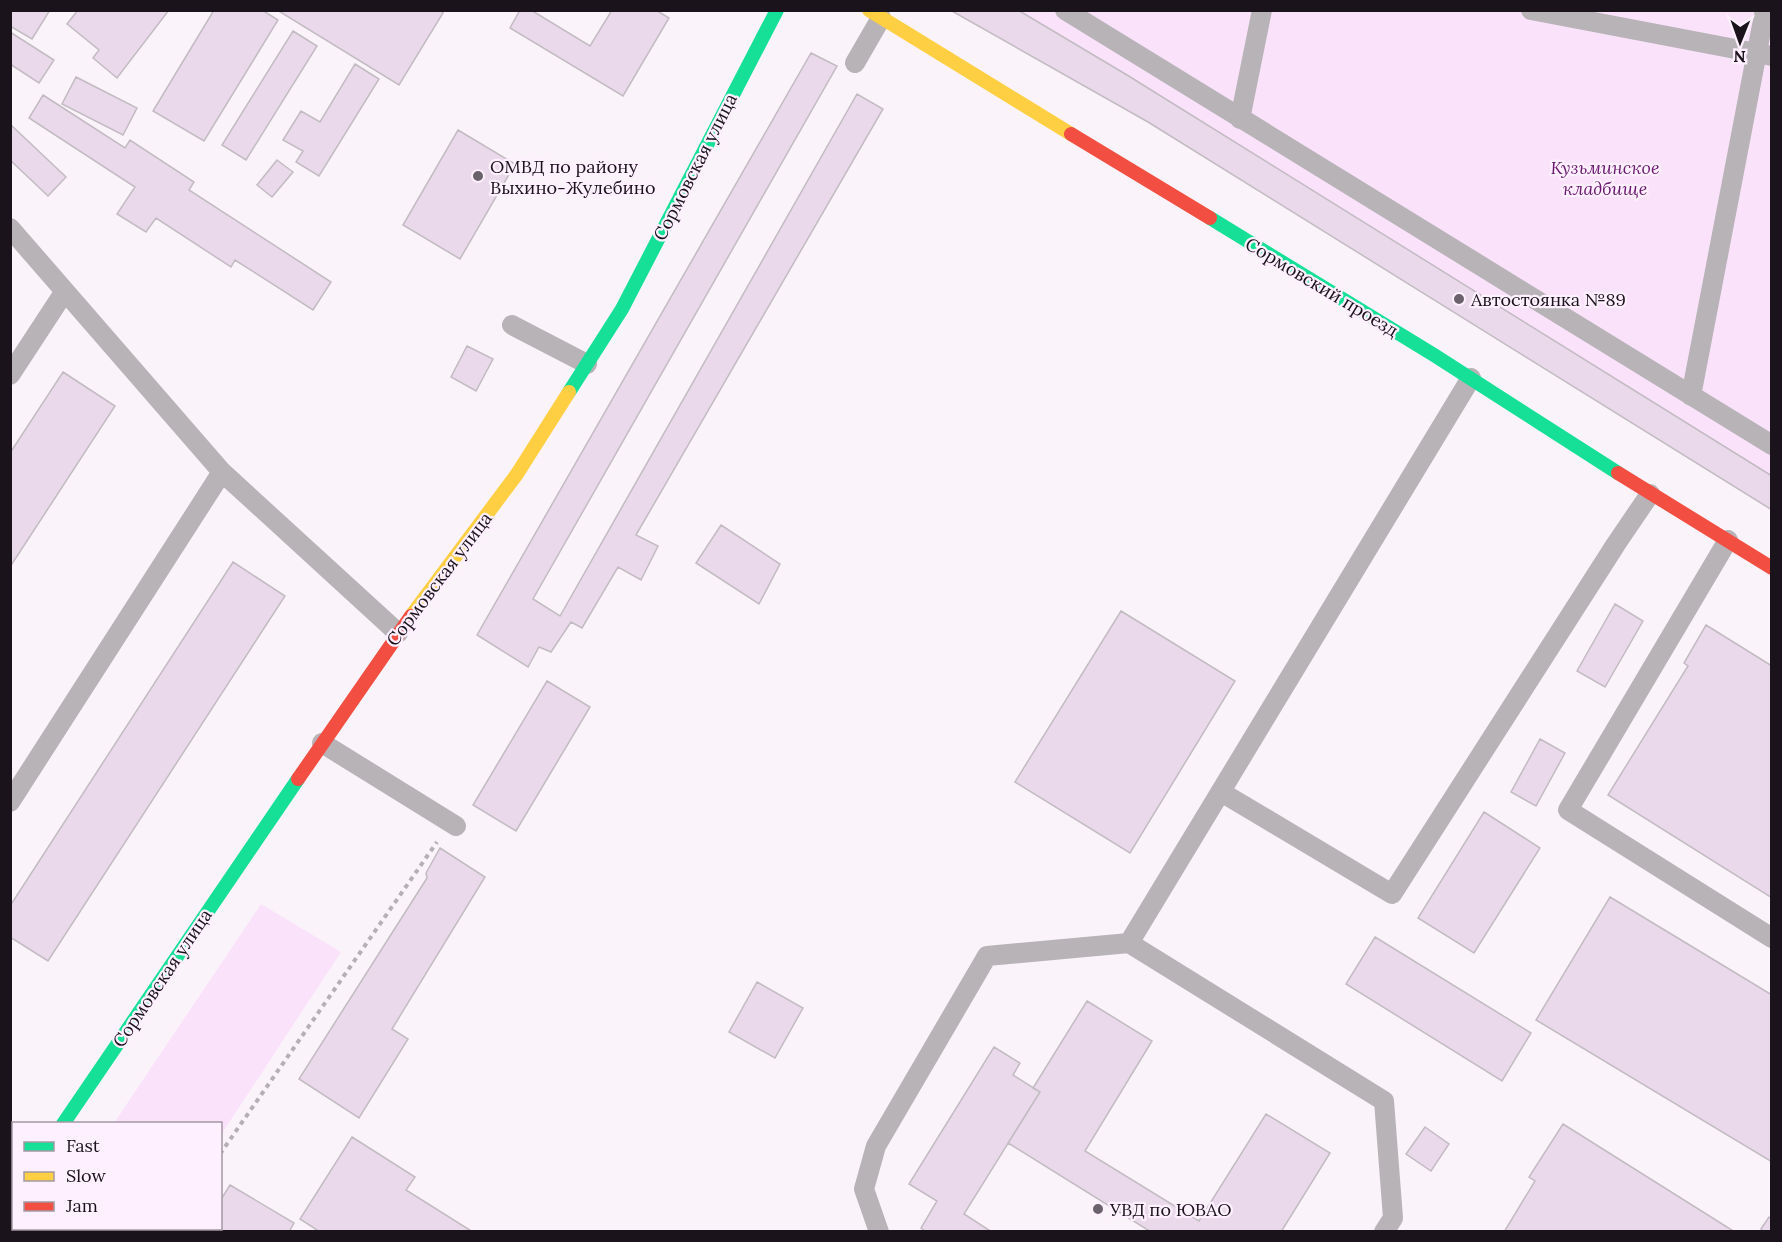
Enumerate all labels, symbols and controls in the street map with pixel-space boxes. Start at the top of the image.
north arrow [1710,12,1770,72]
text: N [1733,47,1746,67]
street label: Сормовская улица [648,90,742,244]
place label: ОМВД по району Выхино-Жулебино [490,155,655,199]
park label: Кузьминское кладбище [1551,156,1659,200]
marker: ОМВД по району Выхино-Жулебино [471,169,485,183]
street label: Сормовский проезд [1241,232,1403,342]
place label: Автостоянка №89 [1470,288,1626,311]
marker: Автостоянка №89 [1452,292,1466,306]
street label: Сормовская улица [381,507,497,651]
street label: Сормовская улица [107,904,217,1052]
legend [12,1122,222,1230]
text: Fast [66,1134,100,1157]
text: Slow [66,1164,106,1187]
text: Jam [65,1194,98,1217]
place label: УВД по ЮВАО [1109,1198,1232,1221]
marker: УВД по ЮВАО [1091,1202,1105,1216]

